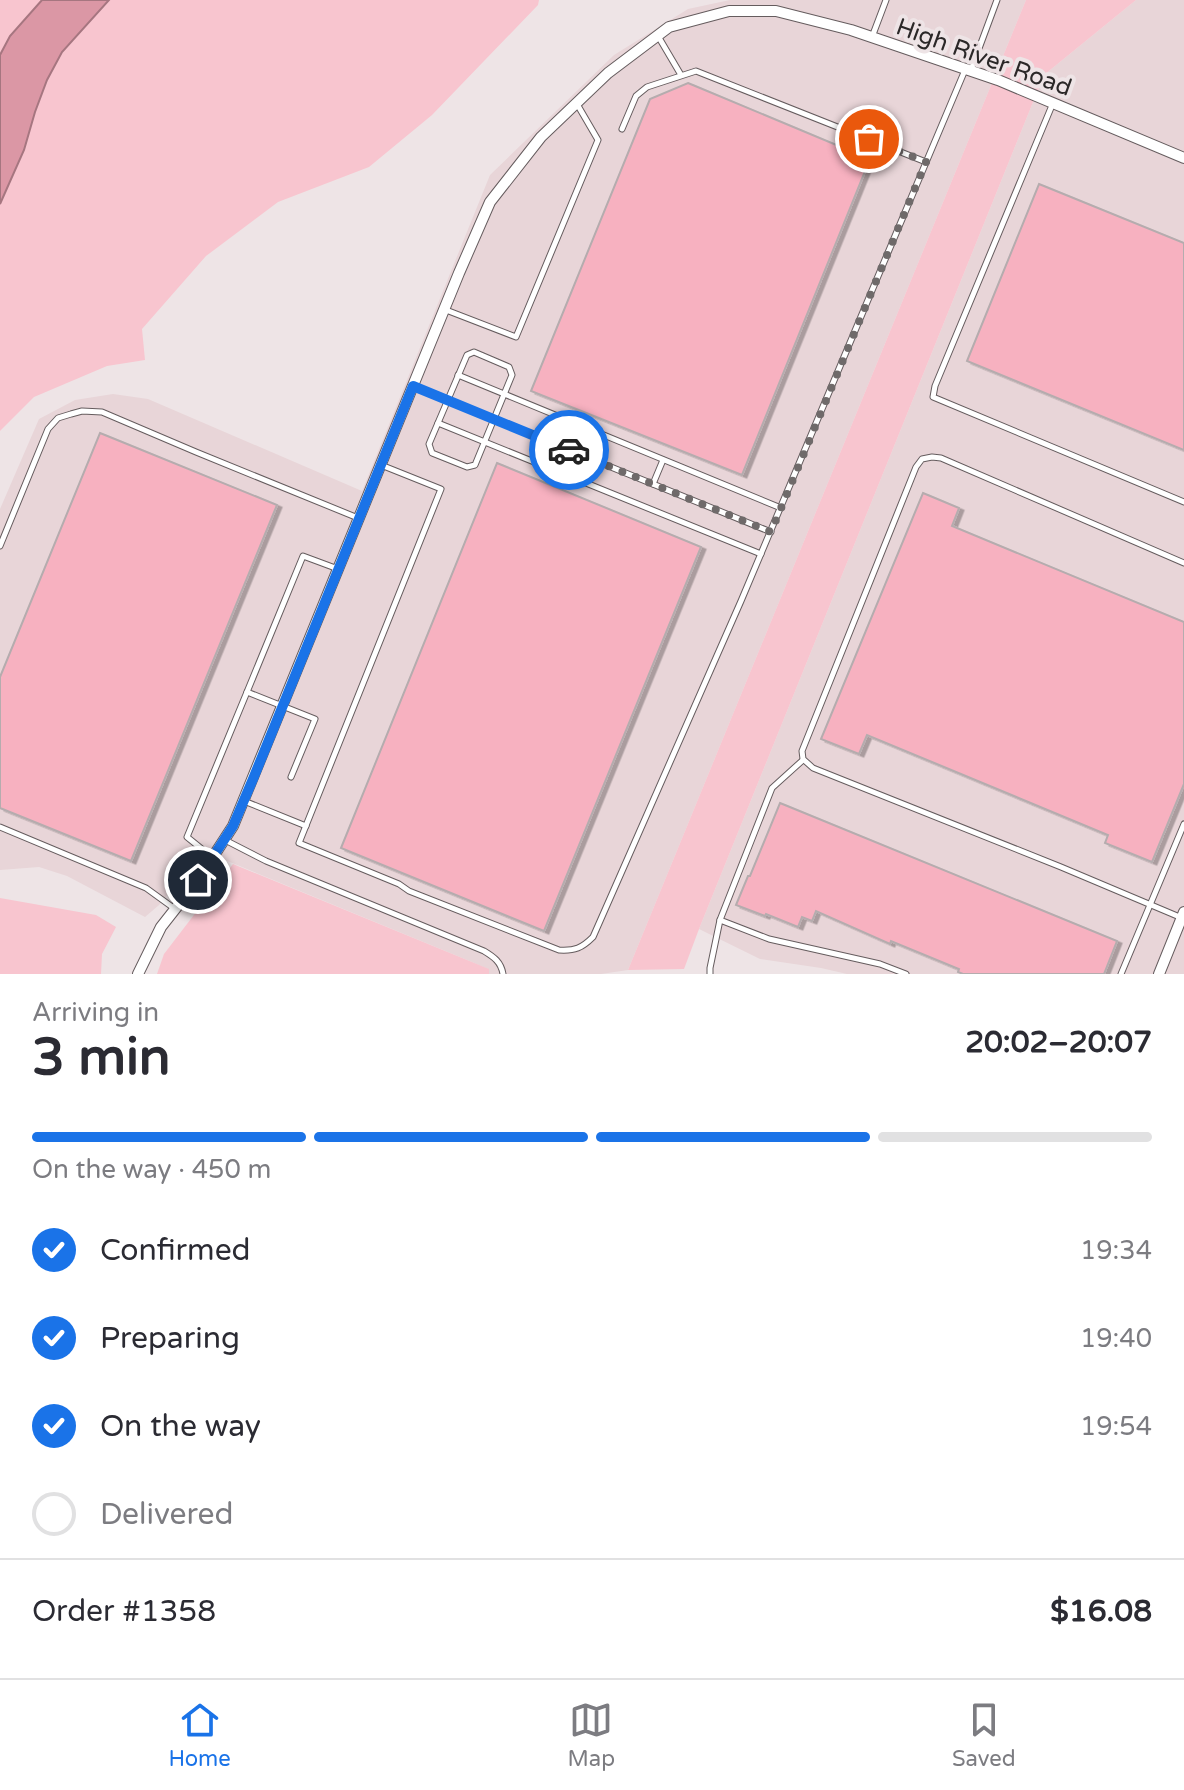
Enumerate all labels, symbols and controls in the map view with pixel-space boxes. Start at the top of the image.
street label: High River Road [892,12,1076,103]
pin [835,105,903,173]
icon: bag [847,117,891,161]
courier [529,410,609,490]
icon: car [547,428,591,472]
pin [164,846,232,914]
icon: home [176,858,220,902]
text: Arriving in [32,997,159,1028]
text: 20:02–20:07 [965,1024,1152,1061]
text: 3 min [32,1026,171,1089]
text: On the way · 450 m [32,1154,271,1185]
icon: check [32,1228,76,1272]
text: Confirmed [100,1232,251,1269]
text: 19:34 [1080,1235,1152,1266]
icon: check [32,1316,76,1360]
text: Preparing [100,1320,240,1357]
text: 19:40 [1080,1323,1152,1354]
icon: check [32,1404,76,1448]
text: On the way [100,1408,261,1445]
text: 19:54 [1080,1411,1152,1442]
text: Delivered [100,1496,234,1533]
text: Order #1358 [32,1593,216,1630]
text: $16.08 [1050,1593,1152,1630]
tab: Home [168,1698,231,1772]
tab: Map [568,1698,615,1772]
tab: Saved [952,1698,1016,1772]

